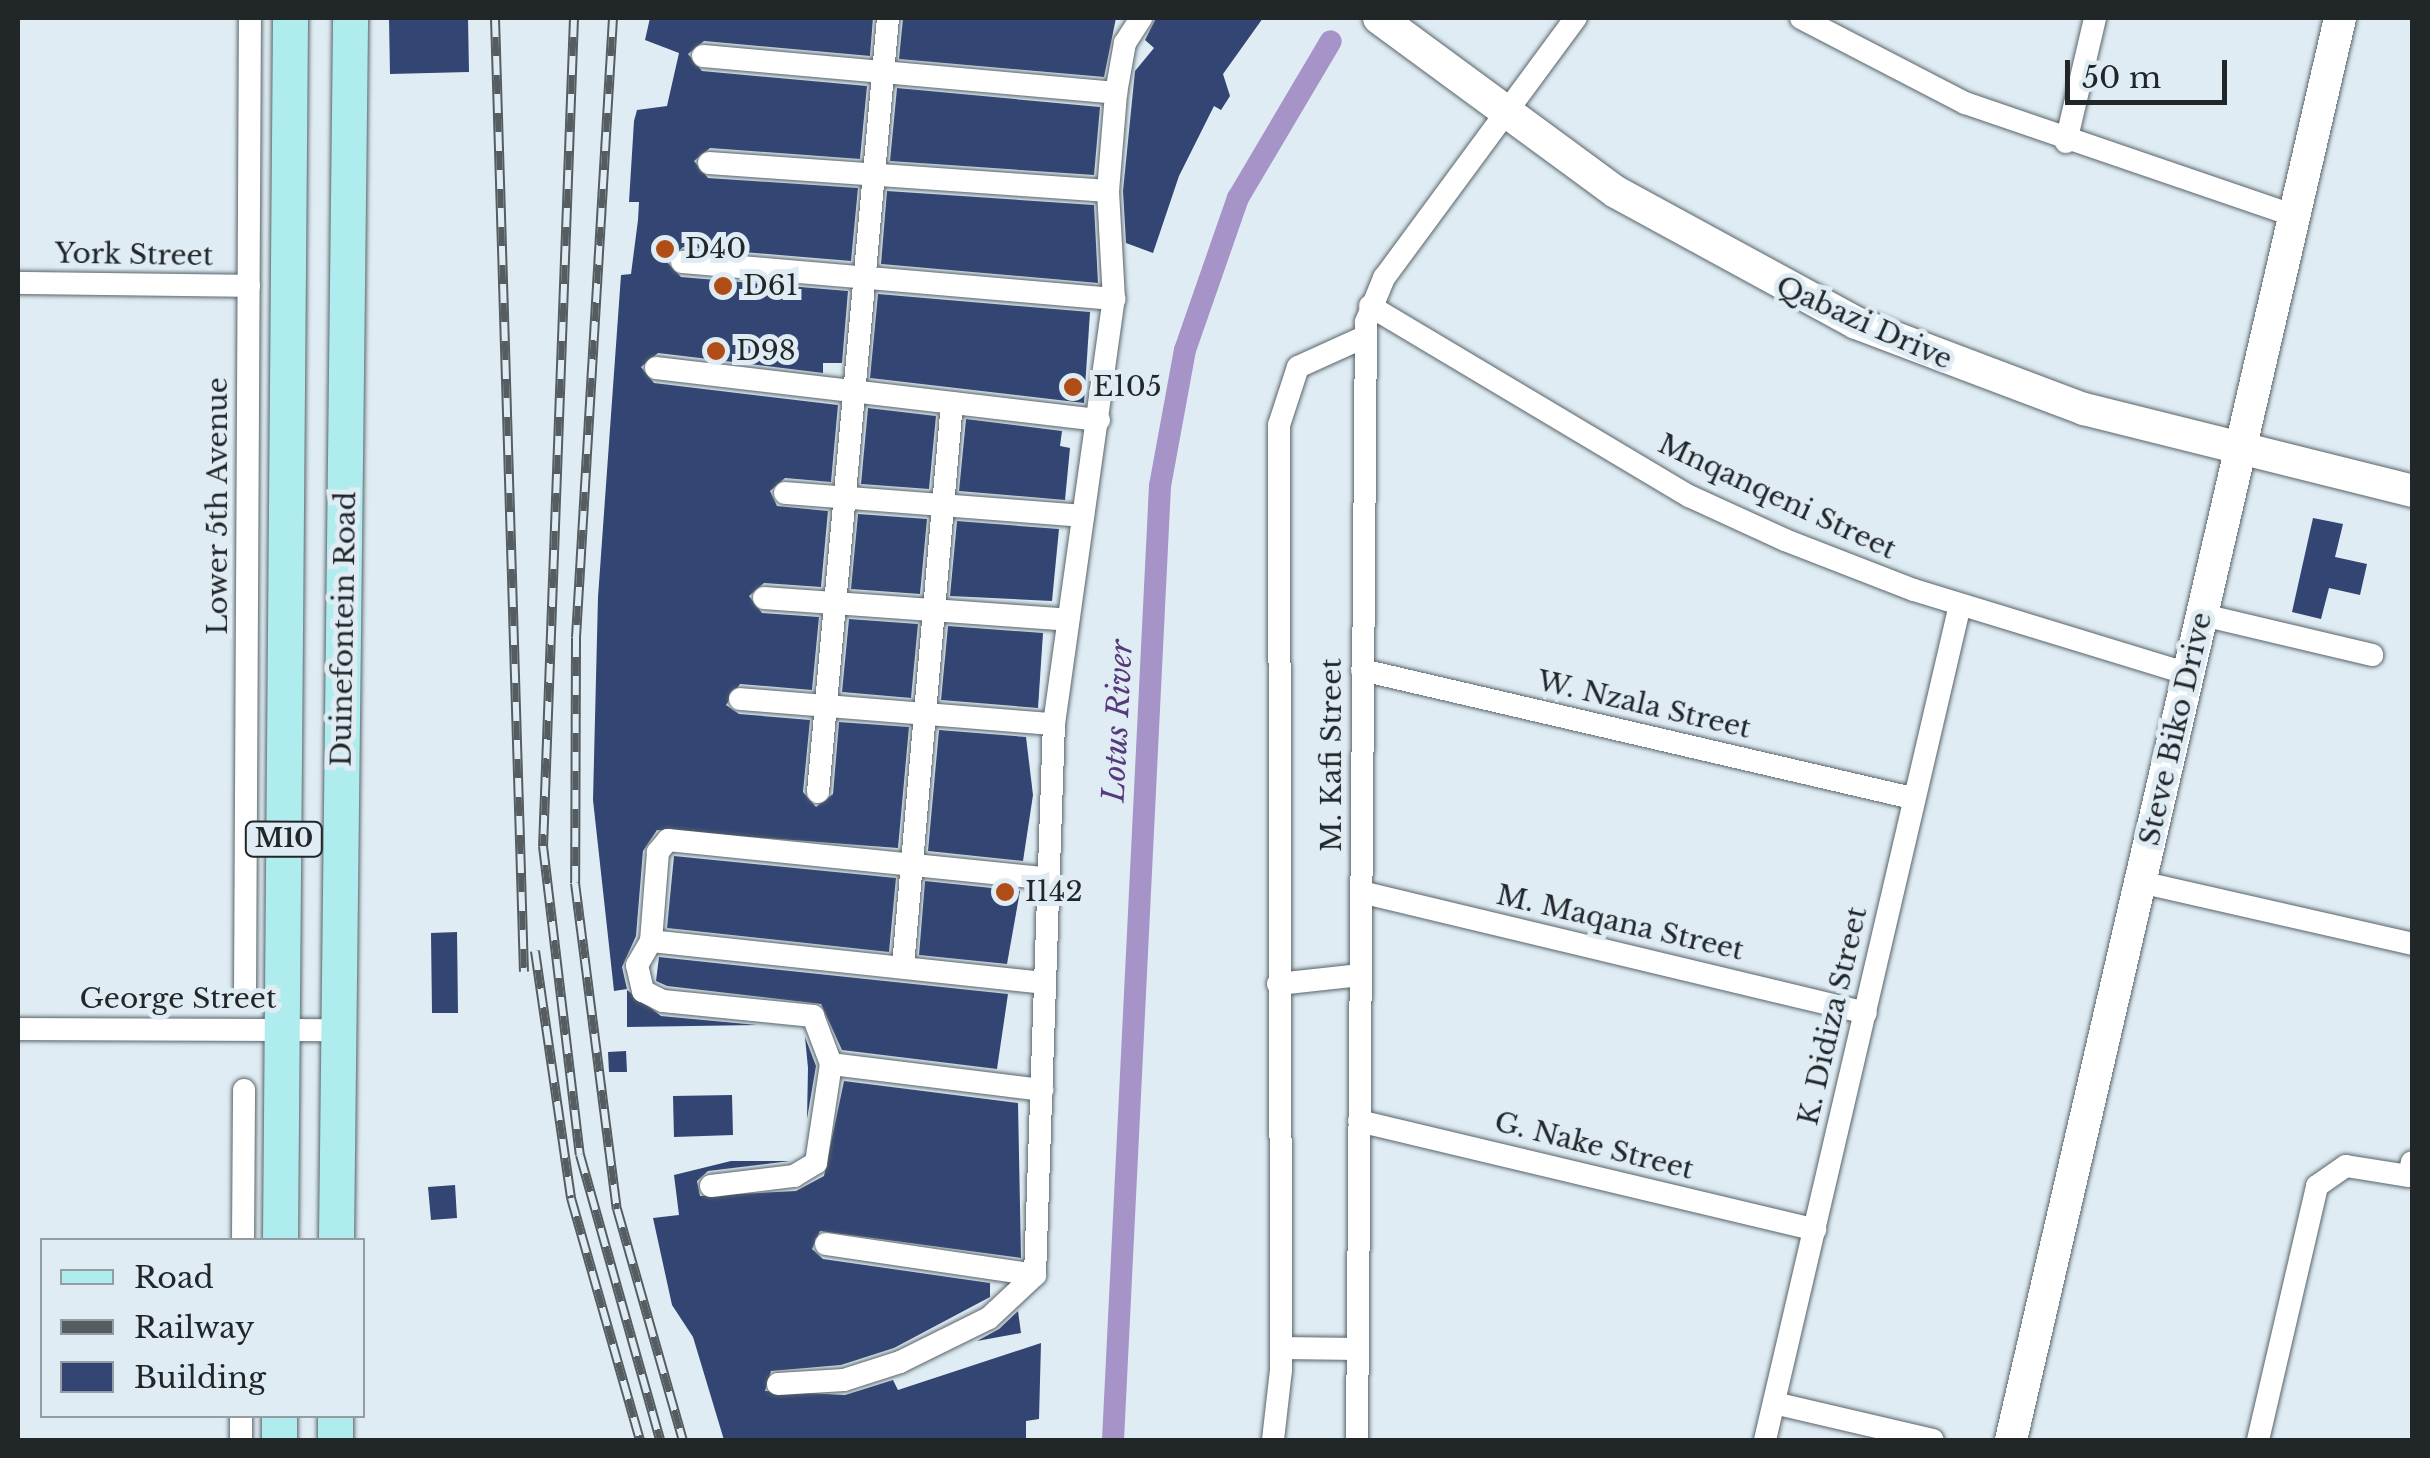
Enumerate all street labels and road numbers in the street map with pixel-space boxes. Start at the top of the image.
street label: York Street [54,237,214,273]
street label: Qabazi Drive [1771,269,1957,377]
street label: Lower 5th Avenue [201,376,235,636]
street label: Mnqanqeni Street [1653,427,1901,567]
street label: Duinefontein Road [325,491,363,767]
street label: Steve Biko Drive [2133,609,2219,849]
street label: M. Kafi Street [1315,658,1349,852]
street label: W. Nzala Street [1534,664,1754,746]
road number: M10 [244,819,324,859]
street label: M. Maqana Street [1493,878,1747,968]
street label: K. Didiza Street [1792,903,1874,1129]
street label: George Street [79,982,277,1016]
street label: G. Nake Street [1491,1105,1697,1187]

